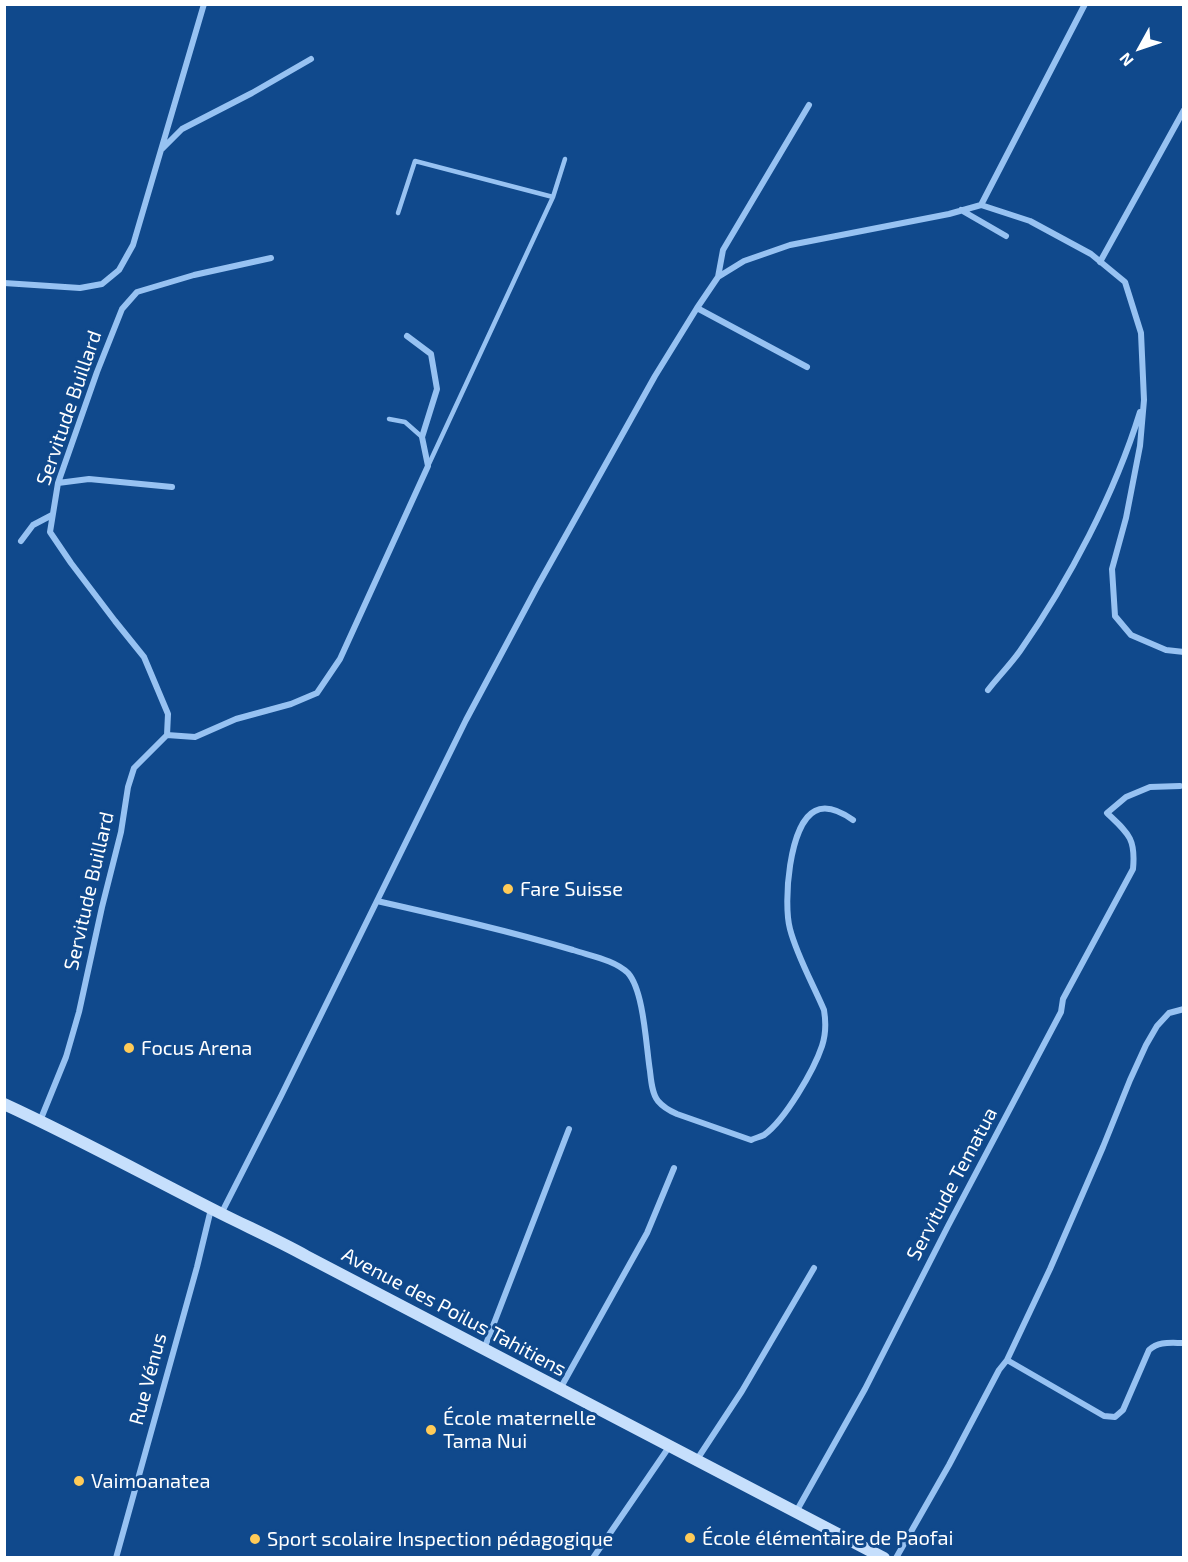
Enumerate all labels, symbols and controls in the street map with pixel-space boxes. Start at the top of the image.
north arrow [1110,18,1170,78]
text: N [1115,49,1137,70]
street label: Servitude Buillard [31,327,107,489]
street label: Servitude Buillard [59,809,119,973]
place label: Fare Suisse [520,877,623,901]
marker: Fare Suisse [501,882,515,896]
place label: Focus Arena [141,1036,252,1060]
marker: Focus Arena [122,1041,136,1055]
street label: Servitude Tematua [902,1103,1002,1265]
street label: Avenue des Poilus Tahitiens [338,1243,570,1381]
street label: Rue Vénus [124,1330,172,1428]
place label: École maternelle Tama Nui [443,1406,596,1453]
marker: École maternelle Tama Nui [424,1423,438,1437]
place label: Vaimoanatea [91,1469,210,1493]
marker: Vaimoanatea [72,1474,86,1488]
place label: École élémentaire de Paofai [702,1526,953,1550]
place label: Sport scolaire Inspection pédagogique [267,1527,613,1551]
marker: École élémentaire de Paofai [683,1531,697,1545]
marker: Sport scolaire Inspection pédagogique [248,1532,262,1546]

